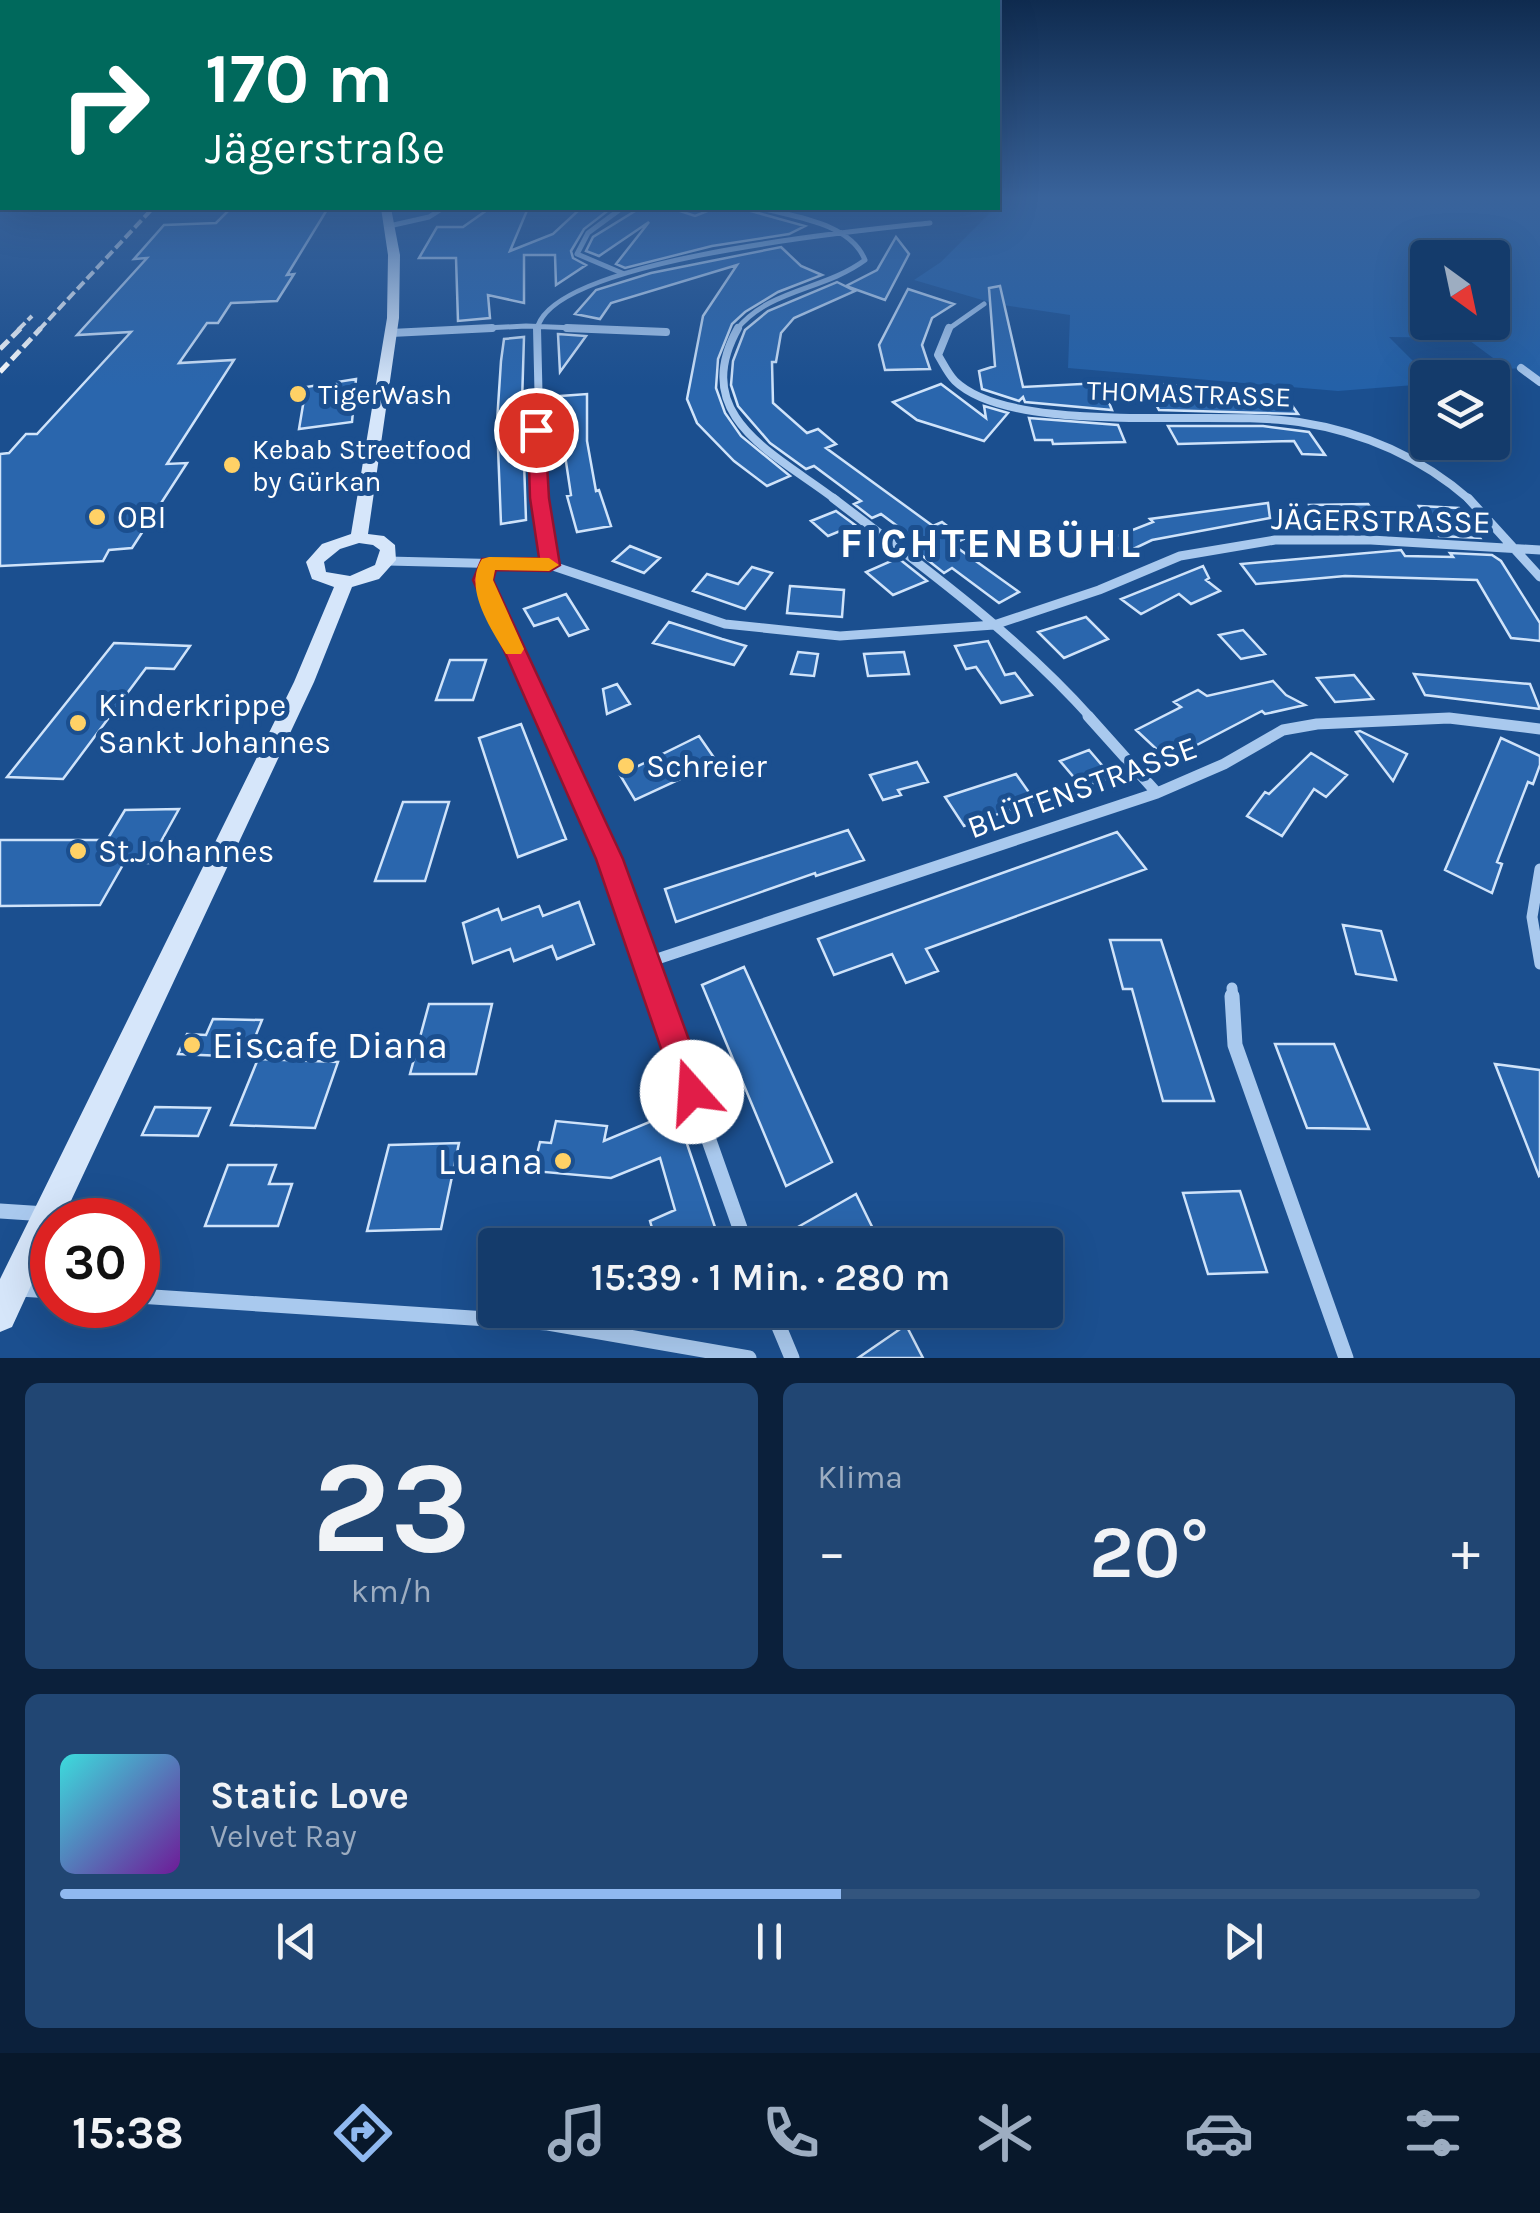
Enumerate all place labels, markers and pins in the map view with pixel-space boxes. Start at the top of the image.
place label: TigerWash [318,378,452,411]
marker: TigerWash [287,383,309,405]
pin [494,388,579,473]
place label: Kebab Streetfood by Gürkan [252,433,472,498]
marker: Kebab Streetfood by Gürkan [221,454,243,476]
place label: OBI [117,499,167,536]
marker: OBI [86,506,108,528]
place label: Kinderkrippe Sankt Johannes [98,687,331,761]
marker: Kinderkrippe Sankt Johannes [67,712,89,734]
place label: Schreier [646,748,767,785]
marker: Schreier [615,755,637,777]
place label: St.Johannes [98,833,274,870]
marker: St.Johannes [67,840,89,862]
place label: Eiscafe Diana [212,1023,448,1068]
marker: Eiscafe Diana [181,1034,203,1056]
place label: Luana [437,1139,543,1184]
marker: Luana [552,1150,574,1172]

